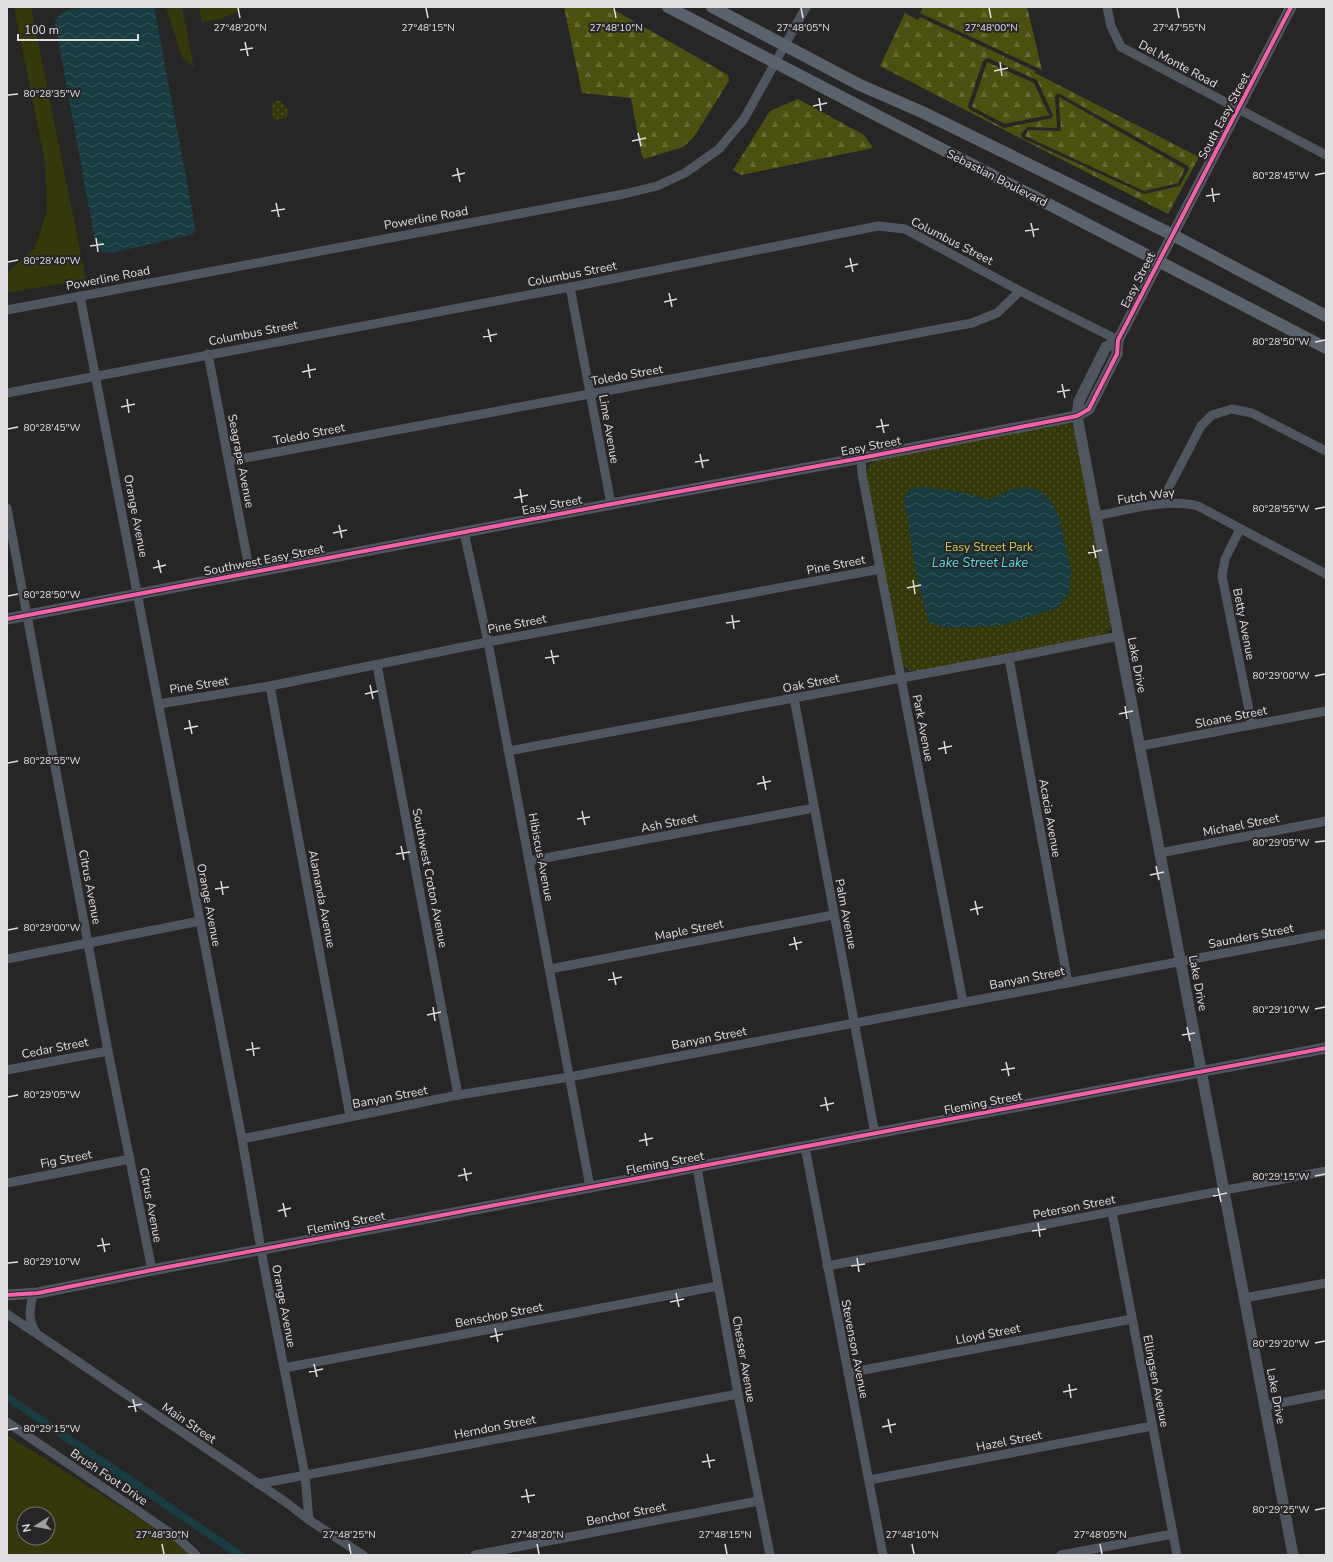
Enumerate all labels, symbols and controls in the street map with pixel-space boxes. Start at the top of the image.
scale bar [18,16,138,42]
text: 27°48'20"N [213,21,267,35]
text: 27°48'15"N [401,21,455,35]
text: 27°48'10"N [589,21,643,35]
text: 27°48'05"N [776,21,830,35]
text: 27°48'00"N [964,21,1018,35]
text: 27°47'55"N [1152,21,1206,35]
text: 100 m [24,22,59,38]
street label: Del Monte Road [1136,36,1220,92]
street label: South Easy Street [1194,69,1254,162]
text: 80°28'35"W [24,87,80,101]
street label: Sebastian Boulevard [944,146,1050,210]
text: 80°28'45"W [1253,169,1309,183]
street label: Powerline Road [383,203,469,233]
street label: Columbus Street [908,213,997,269]
street label: Easy Street [1117,249,1159,311]
text: 80°28'40"W [24,254,80,268]
street label: Columbus Street [526,257,619,290]
street label: Powerline Road [65,262,151,294]
street label: Columbus Street [207,316,300,349]
text: 80°28'50"W [1253,335,1309,349]
street label: Toledo Street [590,361,665,389]
street label: Lime Avenue [595,393,623,465]
street label: Seagrape Avenue [224,413,258,509]
street label: Toledo Street [272,419,347,449]
text: 80°28'45"W [24,421,80,435]
street label: Easy Street [840,432,903,460]
street label: Orange Avenue [120,473,152,559]
street label: Futch Way [1116,484,1177,508]
street label: Easy Street [521,491,584,519]
text: 80°28'55"W [1253,502,1309,516]
park label: Easy Street Park [945,539,1034,555]
street label: Southwest Easy Street [203,540,326,579]
street label: Pine Street [805,551,867,579]
water label: Lake Street Lake [932,554,1028,572]
street label: Betty Avenue [1229,587,1259,661]
text: 80°28'50"W [24,588,80,602]
street label: Pine Street [486,610,548,638]
street label: Lake Drive [1124,636,1150,694]
text: 80°29'00"W [1253,669,1309,683]
street label: Oak Street [781,670,841,696]
street label: Pine Street [168,672,230,698]
street label: Park Avenue [909,693,937,763]
street label: Sloane Street [1194,702,1269,732]
text: 80°28'55"W [24,754,80,768]
street label: Acacia Avenue [1035,778,1065,858]
street label: Southwest Croton Avenue [409,807,451,949]
street label: Ash Street [639,810,699,836]
street label: Michael Street [1201,810,1281,840]
street label: Hibiscus Avenue [525,812,557,902]
text: 80°29'05"W [1253,836,1309,850]
street label: Citrus Avenue [75,848,105,926]
street label: Alamanda Avenue [305,849,339,949]
street label: Orange Avenue [193,862,225,948]
street label: Palm Avenue [831,877,861,951]
street label: Maple Street [653,915,725,944]
street label: Saunders Street [1207,920,1296,952]
text: 80°29'00"W [24,921,80,935]
street label: Lake Drive [1185,954,1211,1012]
street label: Banyan Street [988,963,1067,993]
text: 80°29'10"W [1253,1003,1309,1017]
street label: Banyan Street [670,1023,749,1053]
street label: Cedar Street [20,1034,90,1062]
street label: Banyan Street [351,1082,430,1112]
street label: Fleming Street [943,1087,1024,1118]
text: 80°29'05"W [24,1088,80,1102]
street label: Fig Street [39,1146,94,1172]
street label: Fleming Street [625,1147,706,1178]
street label: Citrus Avenue [136,1166,166,1244]
text: 80°29'15"W [1253,1170,1309,1184]
street label: Peterson Street [1031,1191,1117,1223]
street label: Fleming Street [306,1207,387,1238]
text: 80°29'10"W [24,1255,80,1269]
street label: Orange Avenue [268,1263,300,1349]
street label: Stevenson Avenue [838,1298,872,1400]
street label: Benschop Street [454,1299,545,1331]
street label: Chesser Avenue [729,1315,759,1403]
street label: Lloyd Street [954,1320,1022,1348]
street label: Ellingsen Avenue [1139,1334,1173,1428]
text: 80°29'20"W [1253,1337,1309,1351]
street label: Lake Drive [1263,1367,1289,1425]
street label: Main Street [159,1399,220,1447]
street label: Herndon Street [453,1411,538,1443]
text: 80°29'15"W [24,1422,80,1436]
street label: Hazel Street [975,1427,1044,1455]
street label: Brush Foot Drive [67,1445,151,1509]
street label: Benchor Street [585,1498,668,1530]
text: 80°29'25"W [1253,1503,1309,1517]
north arrow [16,1506,56,1546]
text: N [19,1522,35,1533]
text: 27°48'30"N [135,1528,189,1542]
text: 27°48'25"N [322,1528,376,1542]
text: 27°48'20"N [510,1528,564,1542]
text: 27°48'15"N [698,1528,752,1542]
text: 27°48'10"N [885,1528,939,1542]
text: 27°48'05"N [1073,1528,1127,1542]

